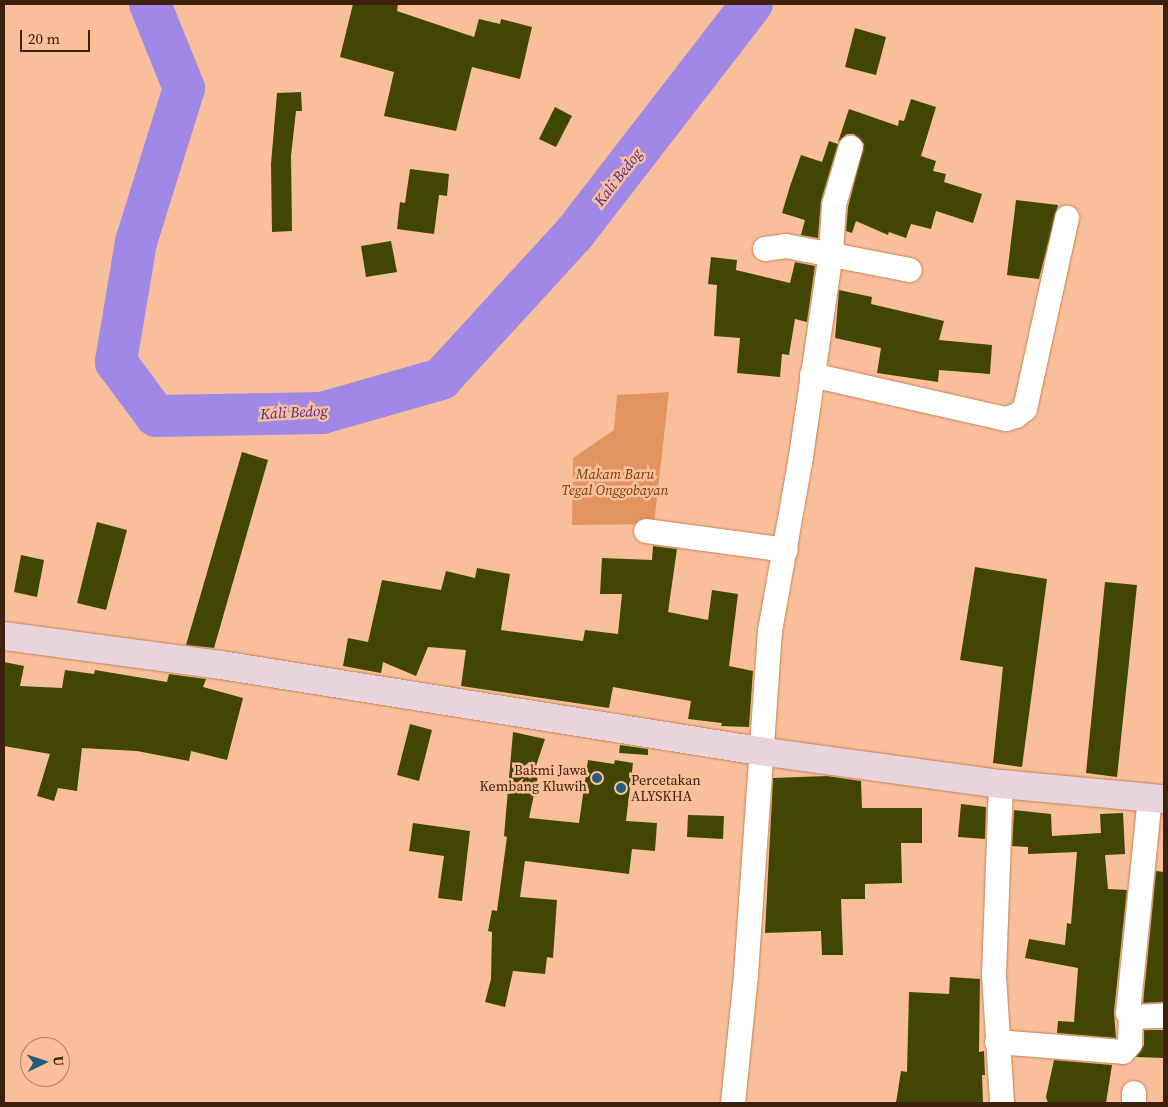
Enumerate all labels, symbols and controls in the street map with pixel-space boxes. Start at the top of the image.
scale bar [22,20,92,52]
text: 20 m [28,28,60,49]
water label: Kali Bedog [590,145,646,209]
water label: Kali Bedog [260,401,328,423]
park label: Makam Baru Tegal Onggobayan [562,466,668,498]
place label: Bakmi Jawa Kembang Kluwih [480,762,587,794]
marker: Bakmi Jawa Kembang Kluwih [591,772,603,784]
place label: Percetakan ALYSKHA [631,772,701,804]
marker: Percetakan ALYSKHA [615,782,627,794]
north arrow [20,1037,70,1087]
text: U [49,1055,69,1067]

